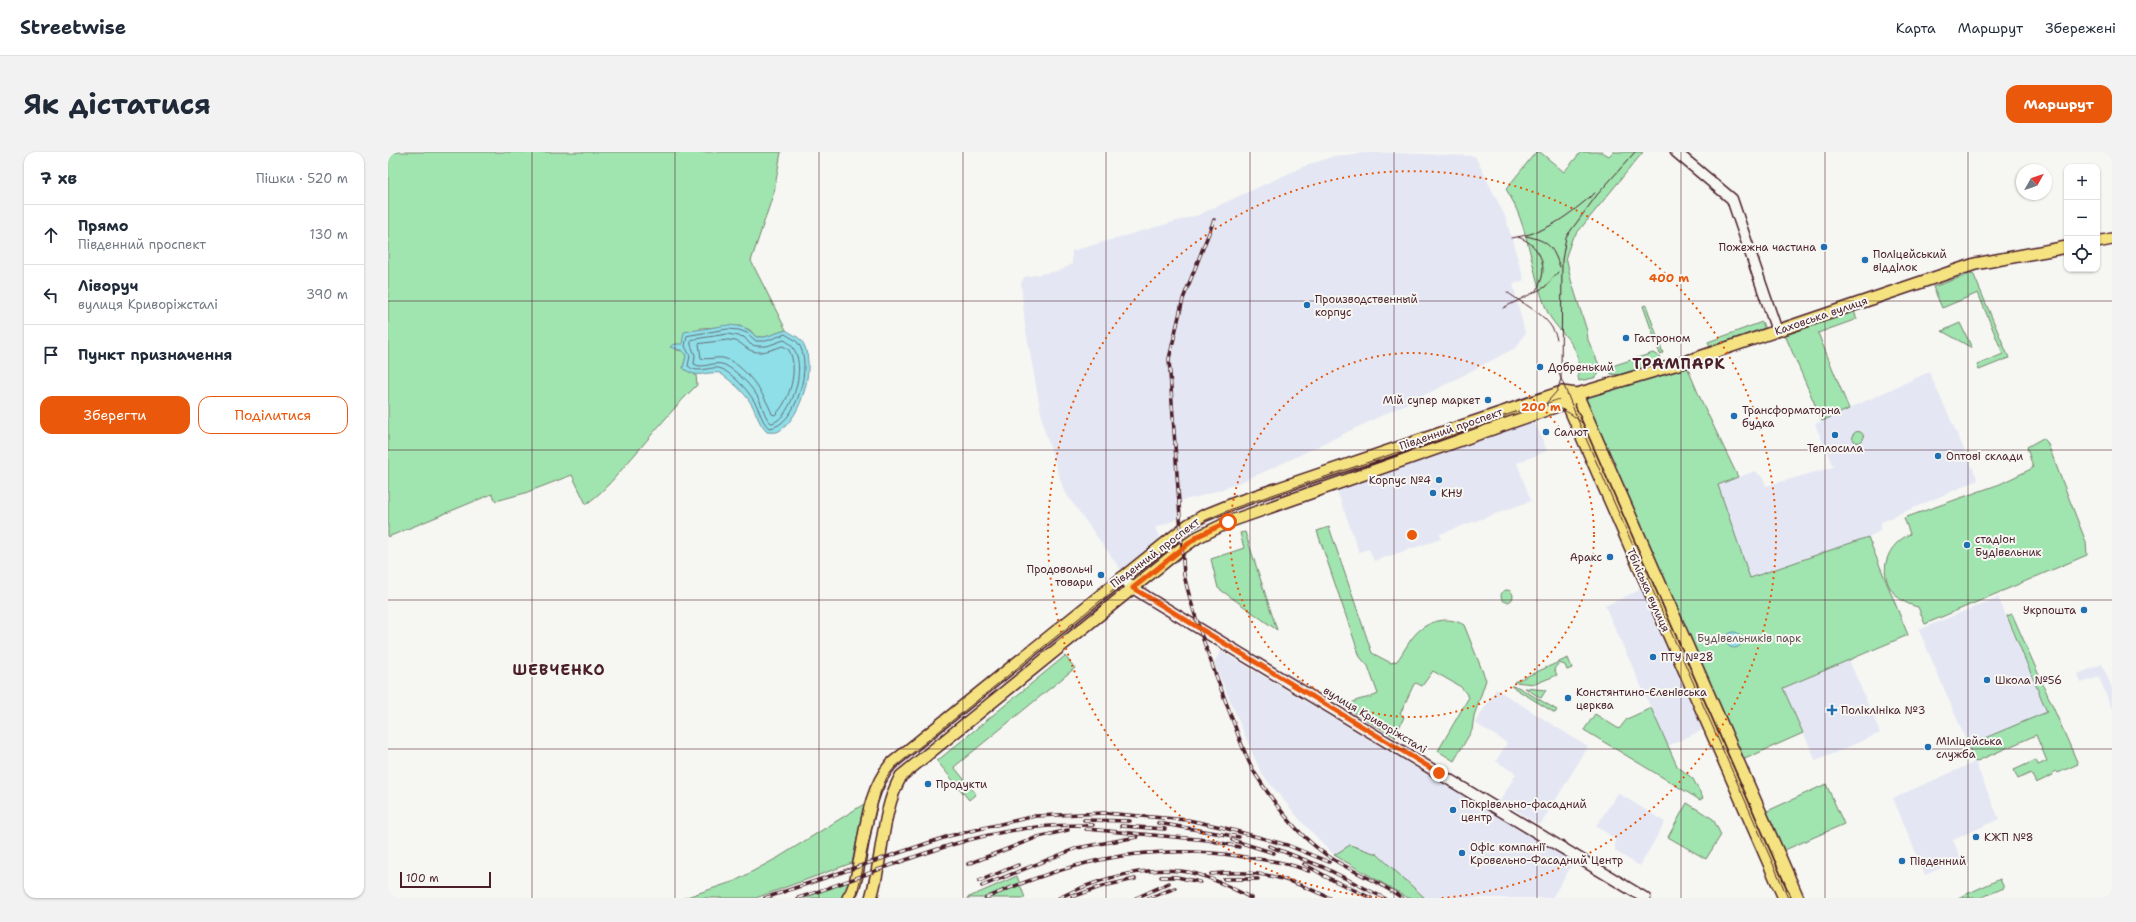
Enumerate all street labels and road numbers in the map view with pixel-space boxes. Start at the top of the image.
street label: Каховська вулиця [1773,293,1869,339]
street label: Південний проспект [1397,404,1505,454]
street label: Південний проспект [1107,514,1203,592]
street label: Тбіліська вулиця [1623,546,1673,634]
street label: вулиця Криворіжсталі [1320,683,1430,757]

